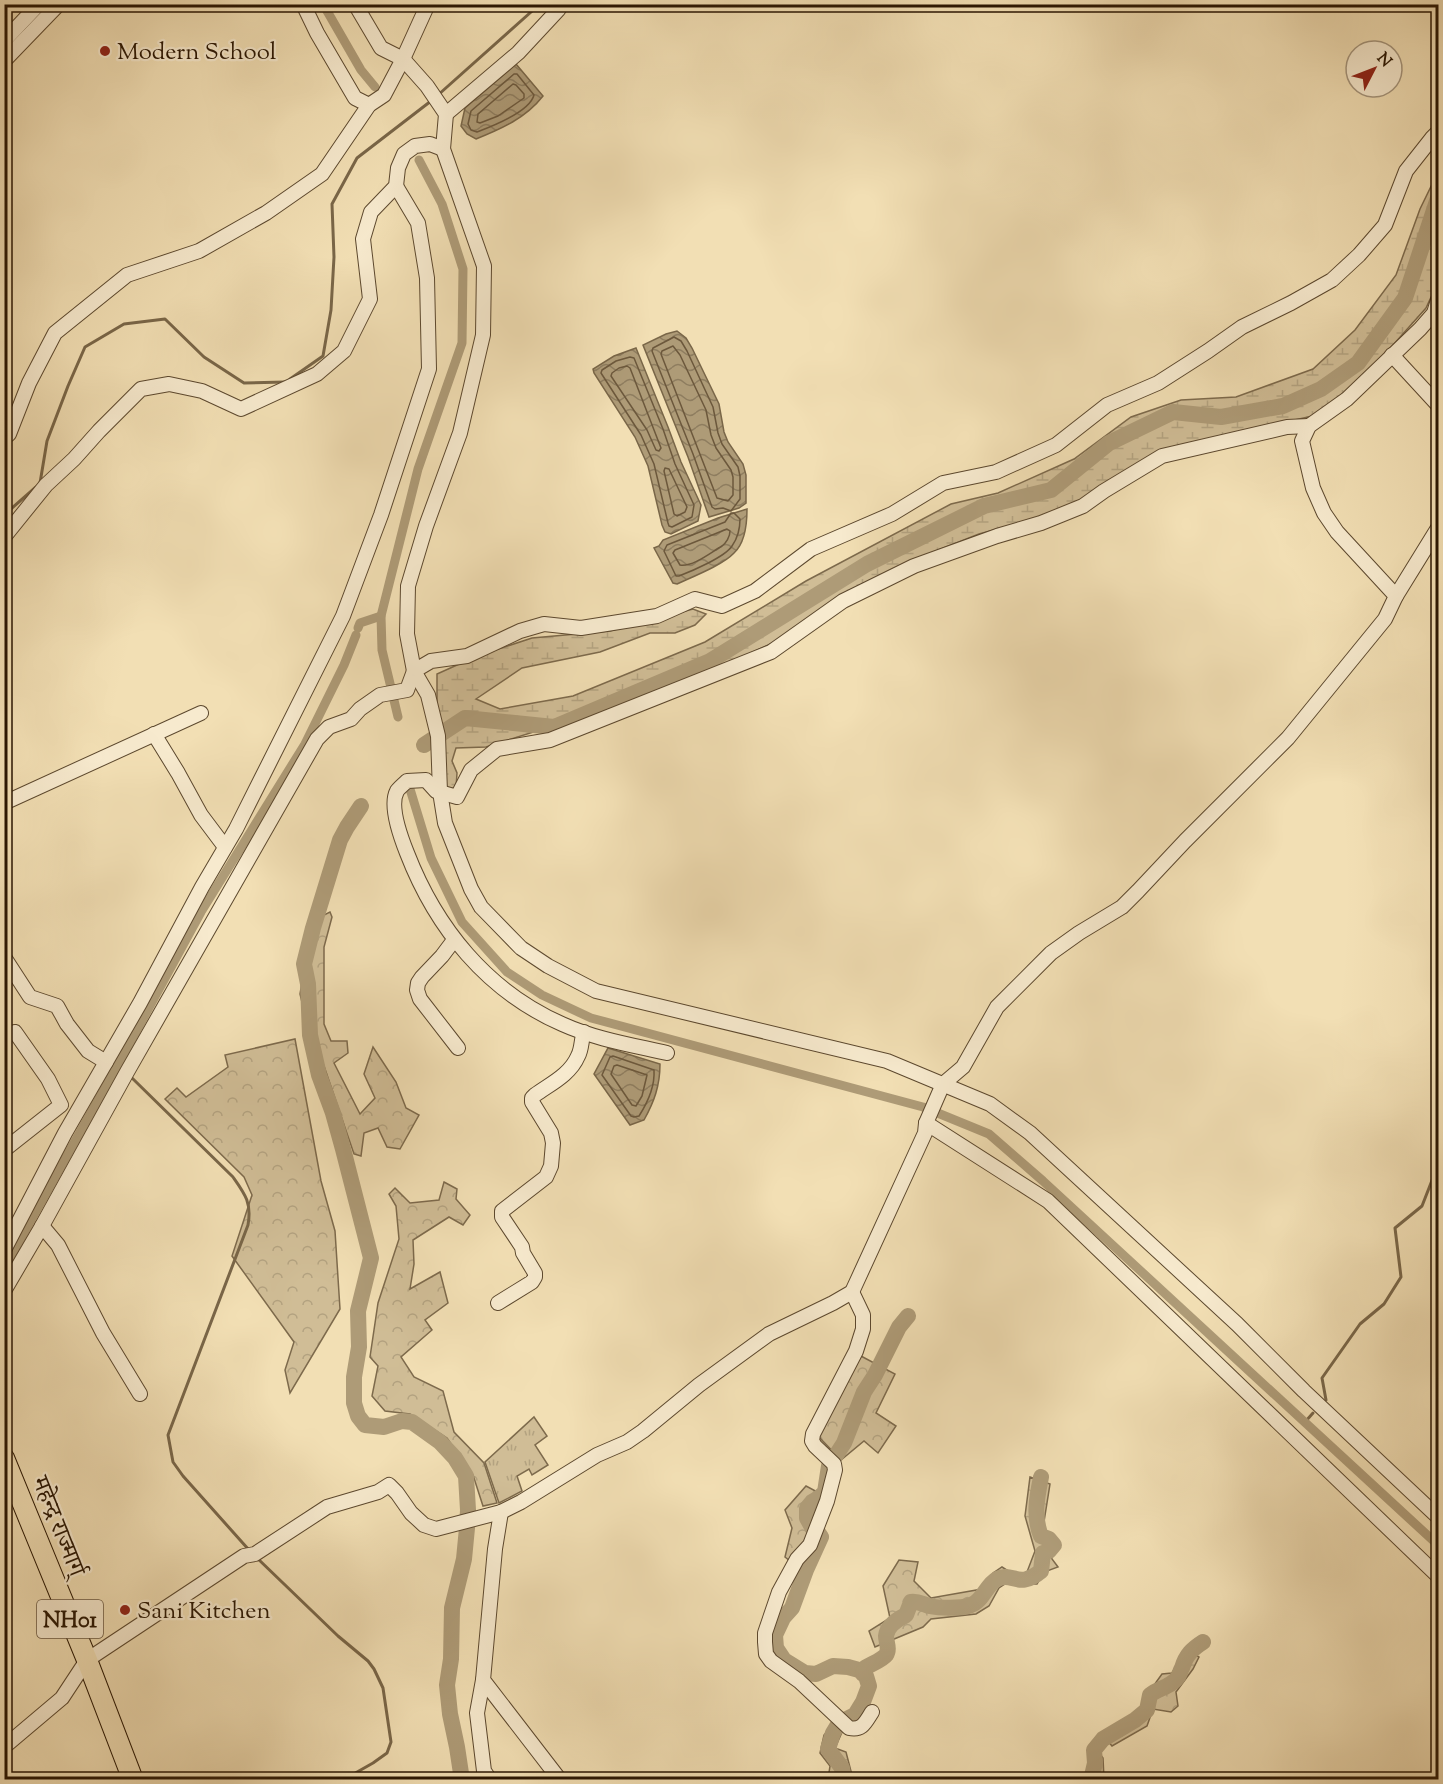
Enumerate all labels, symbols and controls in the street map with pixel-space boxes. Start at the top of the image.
place label: Modern School [117,36,277,70]
north arrow [1344,39,1404,99]
marker: Modern School [98,44,112,58]
text: N [1370,48,1396,73]
street label: महेन्द्र राज्मार्ग् [21,1471,94,1584]
place label: Sani Kitchen [137,1595,271,1629]
road number: NH01 [37,1600,103,1638]
marker: Sani Kitchen [118,1603,132,1617]

